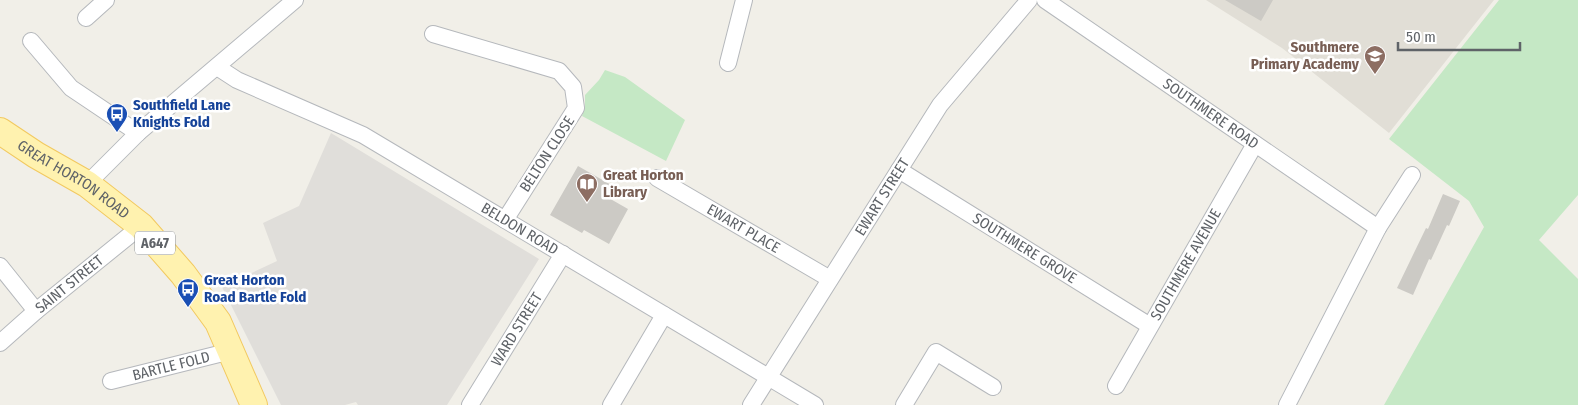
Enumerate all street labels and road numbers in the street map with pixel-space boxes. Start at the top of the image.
street label: SOUTHMERE ROAD [1159,74,1262,153]
street label: BELTON CLOSE [516,113,578,195]
street label: GREAT HORTON ROAD [14,136,133,223]
street label: EWART STREET [851,155,913,239]
street label: BELDON ROAD [478,199,562,259]
street label: EWART PLACE [704,200,783,257]
street label: SOUTHMERE AVENUE [1147,206,1225,324]
street label: SOUTHMERE GROVE [969,209,1080,287]
road number: A647 [135,232,175,254]
street label: SAINT STREET [32,251,107,317]
street label: WARD STREET [487,289,546,369]
street label: BARTLE FOLD [131,348,212,384]

